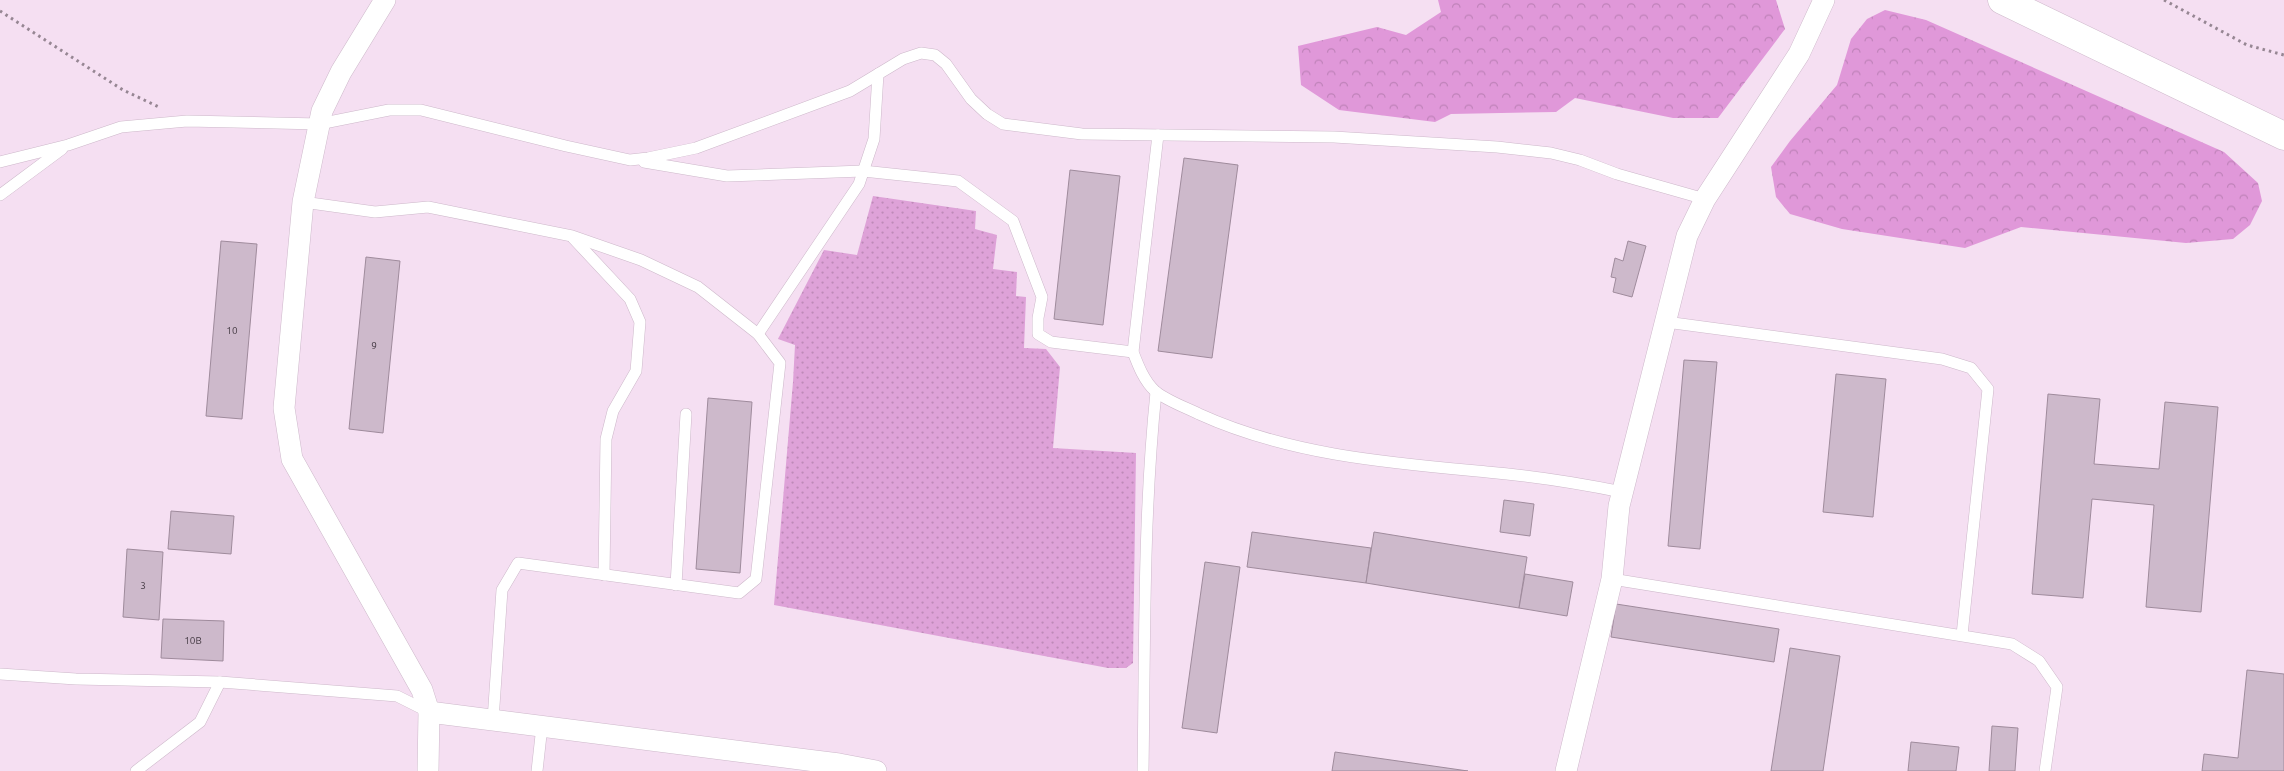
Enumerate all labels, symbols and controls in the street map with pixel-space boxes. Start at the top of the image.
house number: 10 [226,325,238,336]
house number: 9 [371,340,377,351]
house number: 3 [140,580,146,591]
house number: 10В [184,635,202,646]

